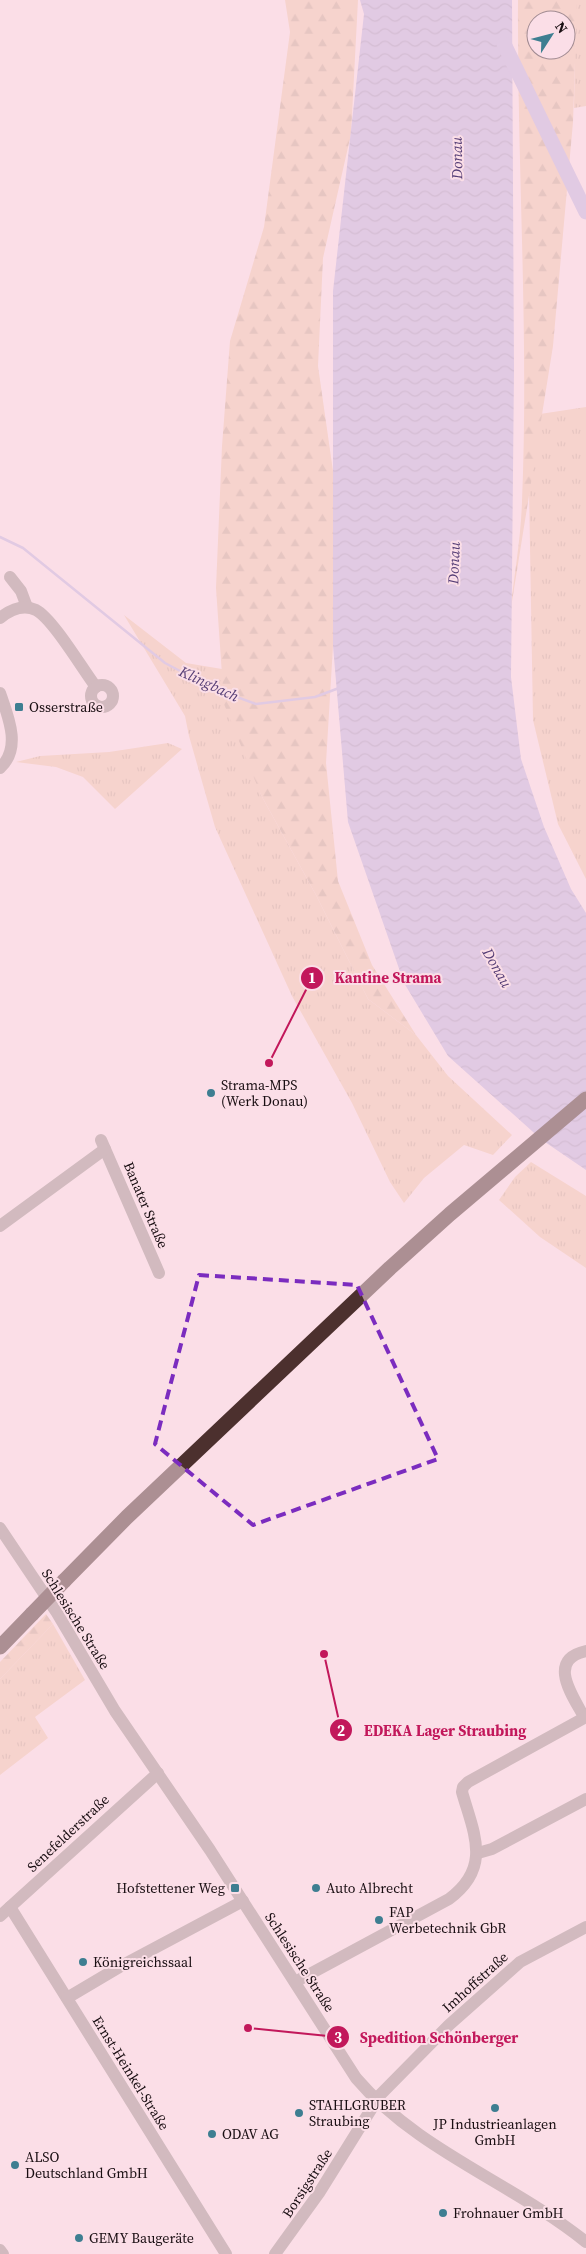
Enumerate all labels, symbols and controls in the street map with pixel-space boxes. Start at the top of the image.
north arrow [526,10,576,60]
text: N [550,17,573,37]
water label: Donau [446,136,467,181]
water label: Donau [442,541,465,586]
water label: Klingbach [175,660,242,706]
place label: Osserstraße [29,697,103,717]
marker: Osserstraße [13,701,25,713]
water label: Donau [477,943,517,992]
callout: Kantine Strama [300,963,452,993]
text: 1 [308,967,316,988]
text: Kantine Strama [334,967,443,988]
place label: Strama-MPS (Werk Donau) [221,1075,308,1111]
marker: Strama-MPS (Werk Donau) [205,1087,217,1099]
street label: Banater Straße [119,1159,173,1251]
street label: Schlesische Straße [37,1565,115,1673]
callout: EDEKA Lager Straubing [329,1715,536,1745]
text: 2 [337,1720,345,1741]
text: EDEKA Lager Straubing [364,1720,526,1741]
street label: Senefelderstraße [23,1790,113,1876]
place label: Hofstettener Weg [116,1878,225,1898]
place label: Auto Albrecht [326,1878,413,1898]
marker: Hofstettener Weg [229,1882,241,1894]
marker: Auto Albrecht [310,1882,322,1894]
place label: FAP Werbetechnik GbR [389,1902,506,1938]
street label: Schlesische Straße [260,1908,340,2016]
marker: FAP Werbetechnik GbR [373,1914,385,1926]
street label: Imhoffstraße [438,1947,512,2017]
place label: Königreichssaal [93,1952,192,1972]
marker: Königreichssaal [77,1956,89,1968]
street label: Ernst-Heinkel-Straße [88,2012,174,2134]
callout: Spedition Schönberger [325,2022,529,2052]
text: 3 [334,2027,342,2048]
text: Spedition Schönberger [360,2027,518,2048]
place label: STAHLGRUBER Straubing [309,2095,406,2131]
marker: JP Industrieanlagen GmbH [489,2102,501,2114]
marker: STAHLGRUBER Straubing [293,2107,305,2119]
place label: JP Industrieanlagen GmbH [432,2114,557,2150]
place label: ODAV AG [222,2124,279,2144]
marker: ODAV AG [206,2128,218,2140]
street label: Borsigstraße [277,2145,337,2221]
place label: ALSO Deutschland GmbH [25,2147,148,2183]
marker: ALSO Deutschland GmbH [9,2159,21,2171]
place label: Frohnauer GmbH [453,2203,564,2223]
marker: Frohnauer GmbH [437,2207,449,2219]
place label: GEMY Baugeräte [89,2228,194,2248]
marker: GEMY Baugeräte [73,2232,85,2244]

